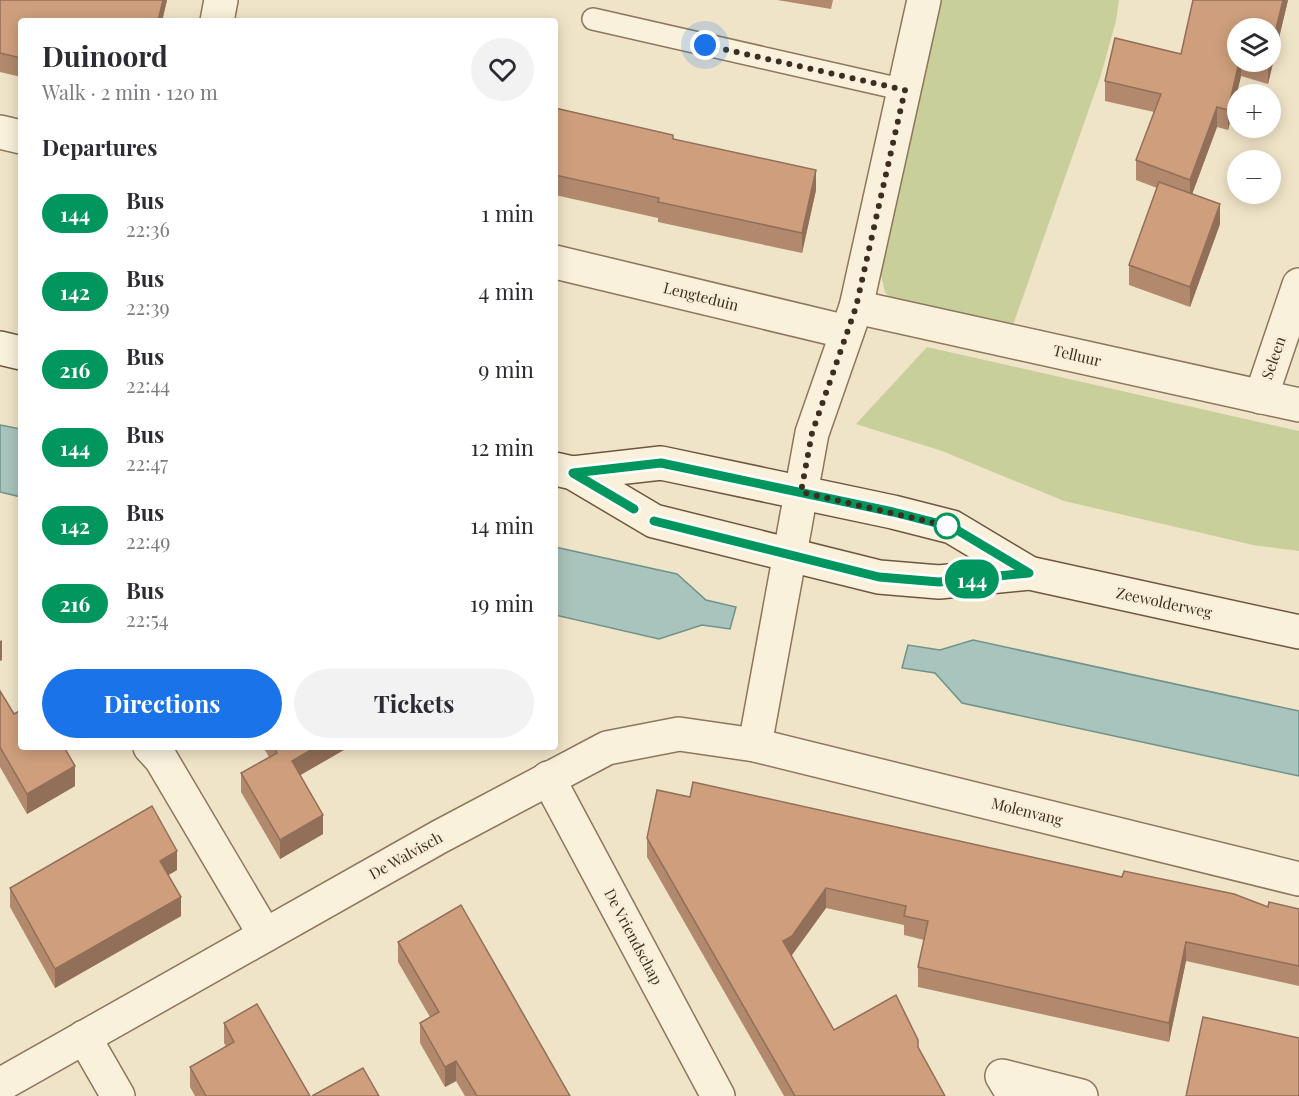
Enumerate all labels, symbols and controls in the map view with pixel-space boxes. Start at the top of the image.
map controls [1227,18,1281,204]
button: layers [1227,18,1281,72]
your location [690,30,720,60]
text: Duinoord [42,37,168,74]
button: heart [471,38,534,101]
text: Walk · 2 min · 120 m [42,78,218,105]
button: + [1227,84,1281,138]
text: Departures [42,132,157,162]
button: − [1227,150,1281,204]
text: Bus [126,185,164,215]
text: 1 min [481,198,534,228]
text: 144 [60,199,90,227]
text: 22:36 [126,215,170,242]
text: Bus [126,263,164,293]
text: 4 min [479,276,534,306]
text: 142 [60,277,90,305]
street label: Lengteduin [662,277,741,315]
text: 22:39 [126,293,170,320]
street label: Seleen [1256,334,1290,382]
street label: Telluur [1051,340,1104,370]
text: Bus [126,341,164,371]
text: 9 min [478,354,534,384]
text: 216 [60,355,90,383]
text: 22:44 [126,371,170,398]
text: Bus [126,419,164,449]
text: 12 min [471,432,534,462]
text: 144 [60,433,90,461]
text: 22:47 [126,449,168,476]
text: Bus [126,497,164,527]
text: 14 min [470,510,534,540]
text: 142 [60,511,90,539]
unlabelled marker [934,513,960,539]
text: 22:49 [126,527,171,554]
line badge: 144 [938,560,1006,598]
text: 144 [957,565,987,593]
text: Bus [126,575,164,605]
street label: Zeewolderweg [1114,582,1214,622]
text: 19 min [470,588,534,618]
text: 216 [60,589,90,617]
text: 22:54 [126,605,169,632]
button: Directions [42,669,282,738]
button: Tickets [294,669,534,738]
street label: Molenvang [989,793,1065,830]
street label: De Walvisch [365,827,446,883]
street label: De Vriendschap [600,885,668,988]

